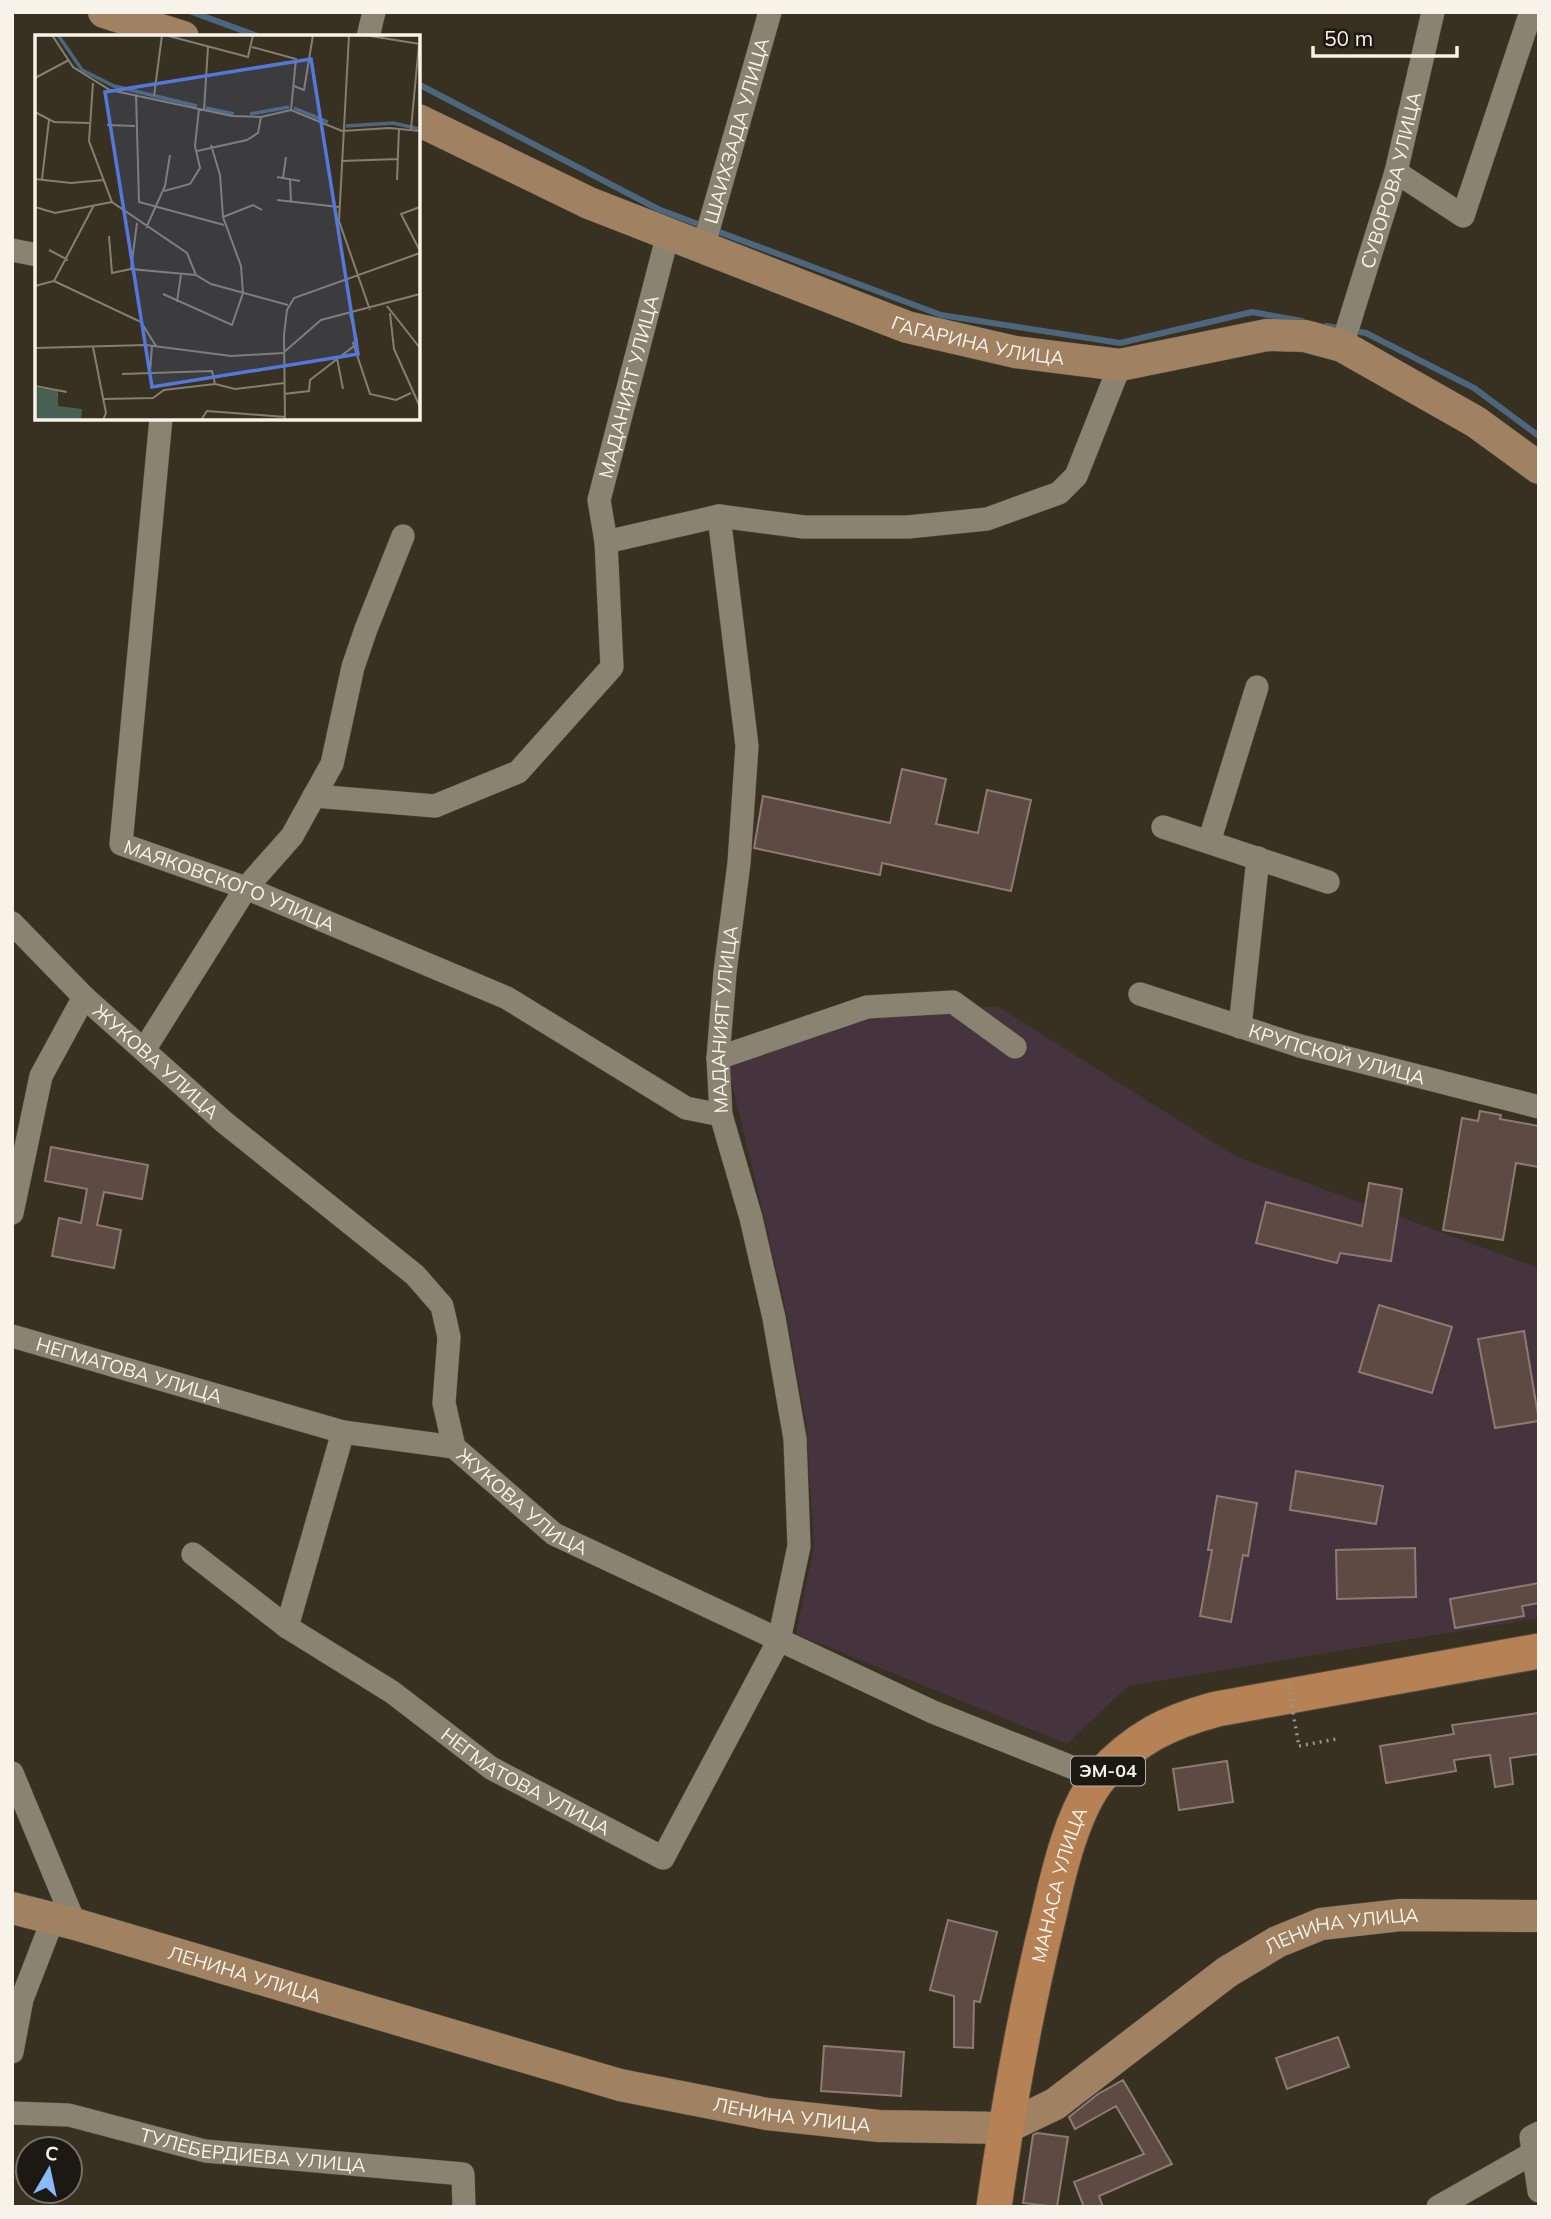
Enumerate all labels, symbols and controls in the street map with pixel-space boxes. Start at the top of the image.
scale bar [1313,14,1456,58]
text: 50 m [1324,25,1373,51]
inset map [35,35,420,420]
street label: ШАИХЗАДА УЛИЦА [699,35,774,226]
street label: СУВОРОВА УЛИЦА [1355,89,1426,271]
street label: МАДАНИЯТ УЛИЦА [593,292,664,481]
street label: ГАГАРИНА УЛИЦА [888,310,1066,370]
street label: МАЯКОВСКОГО УЛИЦА [121,834,339,936]
street label: МАДАНИЯТ УЛИЦА [706,924,743,1114]
street label: ЖУКОВА УЛИЦА [88,999,224,1124]
street label: КРУПСКОЙ УЛИЦА [1246,1018,1428,1089]
street label: НЕГМАТОВА УЛИЦА [33,1332,225,1408]
street label: ЖУКОВА УЛИЦА [452,1443,592,1560]
street label: НЕГМАТОВА УЛИЦА [436,1722,614,1840]
road number: ЭМ-04 [1071,1756,1145,1786]
street label: МАНАСА УЛИЦА [1026,1803,1092,1965]
street label: ЛЕНИНА УЛИЦА [1260,1903,1419,1959]
street label: ЛЕНИНА УЛИЦА [165,1940,324,2008]
street label: ЛЕНИНА УЛИЦА [711,2092,872,2137]
street label: ТУЛЕБЕРДИЕВА УЛИЦА [137,2122,367,2177]
north arrow [14,2135,84,2205]
text: С [43,2140,60,2166]

